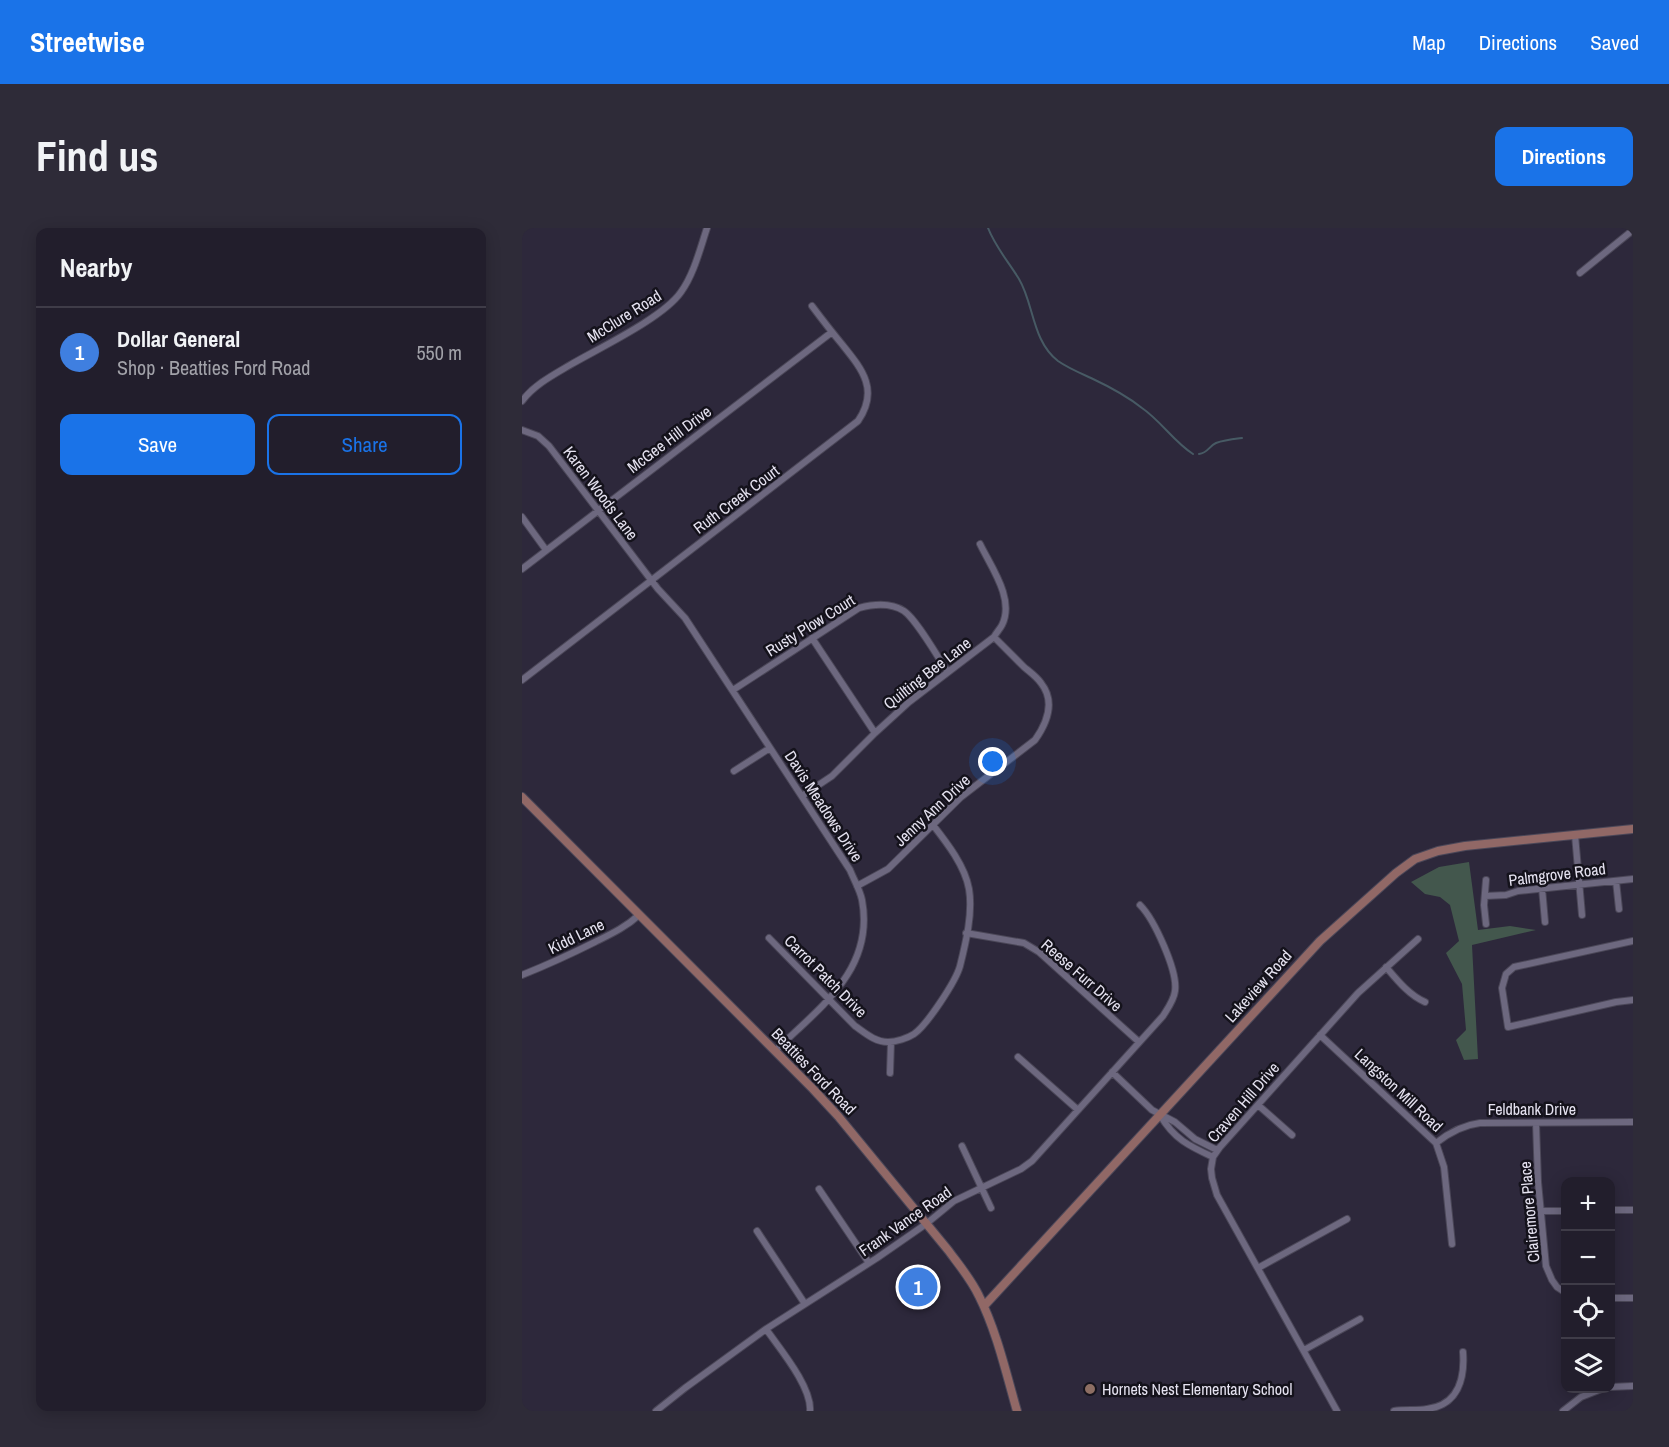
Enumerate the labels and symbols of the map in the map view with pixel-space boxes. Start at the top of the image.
street label: McClure Road [583,284,665,348]
street label: McGee Hill Drive [622,400,716,478]
street label: Karen Woods Lane [558,442,644,544]
street label: Ruth Creek Court [689,459,784,539]
street label: Rusty Plow Court [761,589,859,661]
street label: Quilting Bee Lane [879,632,975,714]
street label: Davis Meadows Drive [780,746,868,866]
your location [978,747,1007,776]
street label: Jenny Ann Drive [889,769,975,851]
street label: Palmgrove Road [1507,857,1607,891]
street label: Kidd Lane [544,913,608,959]
street label: Carrot Patch Drive [780,930,872,1022]
street label: Reese Furr Drive [1037,934,1127,1016]
street label: Lakeview Road [1220,945,1296,1027]
street label: Beatties Ford Road [767,1023,861,1119]
street label: Langston Mill Road [1350,1043,1448,1137]
street label: Craven Hill Drive [1202,1057,1284,1147]
street label: Feldbank Drive [1488,1098,1576,1120]
street label: Clairemore Place [1514,1161,1544,1263]
street label: Frank Vance Road [854,1181,956,1261]
pin: 1 [898,1264,938,1310]
place label: Hornets Nest Elementary School [1102,1378,1292,1400]
marker: Hornets Nest Elementary School [1083,1382,1097,1396]

